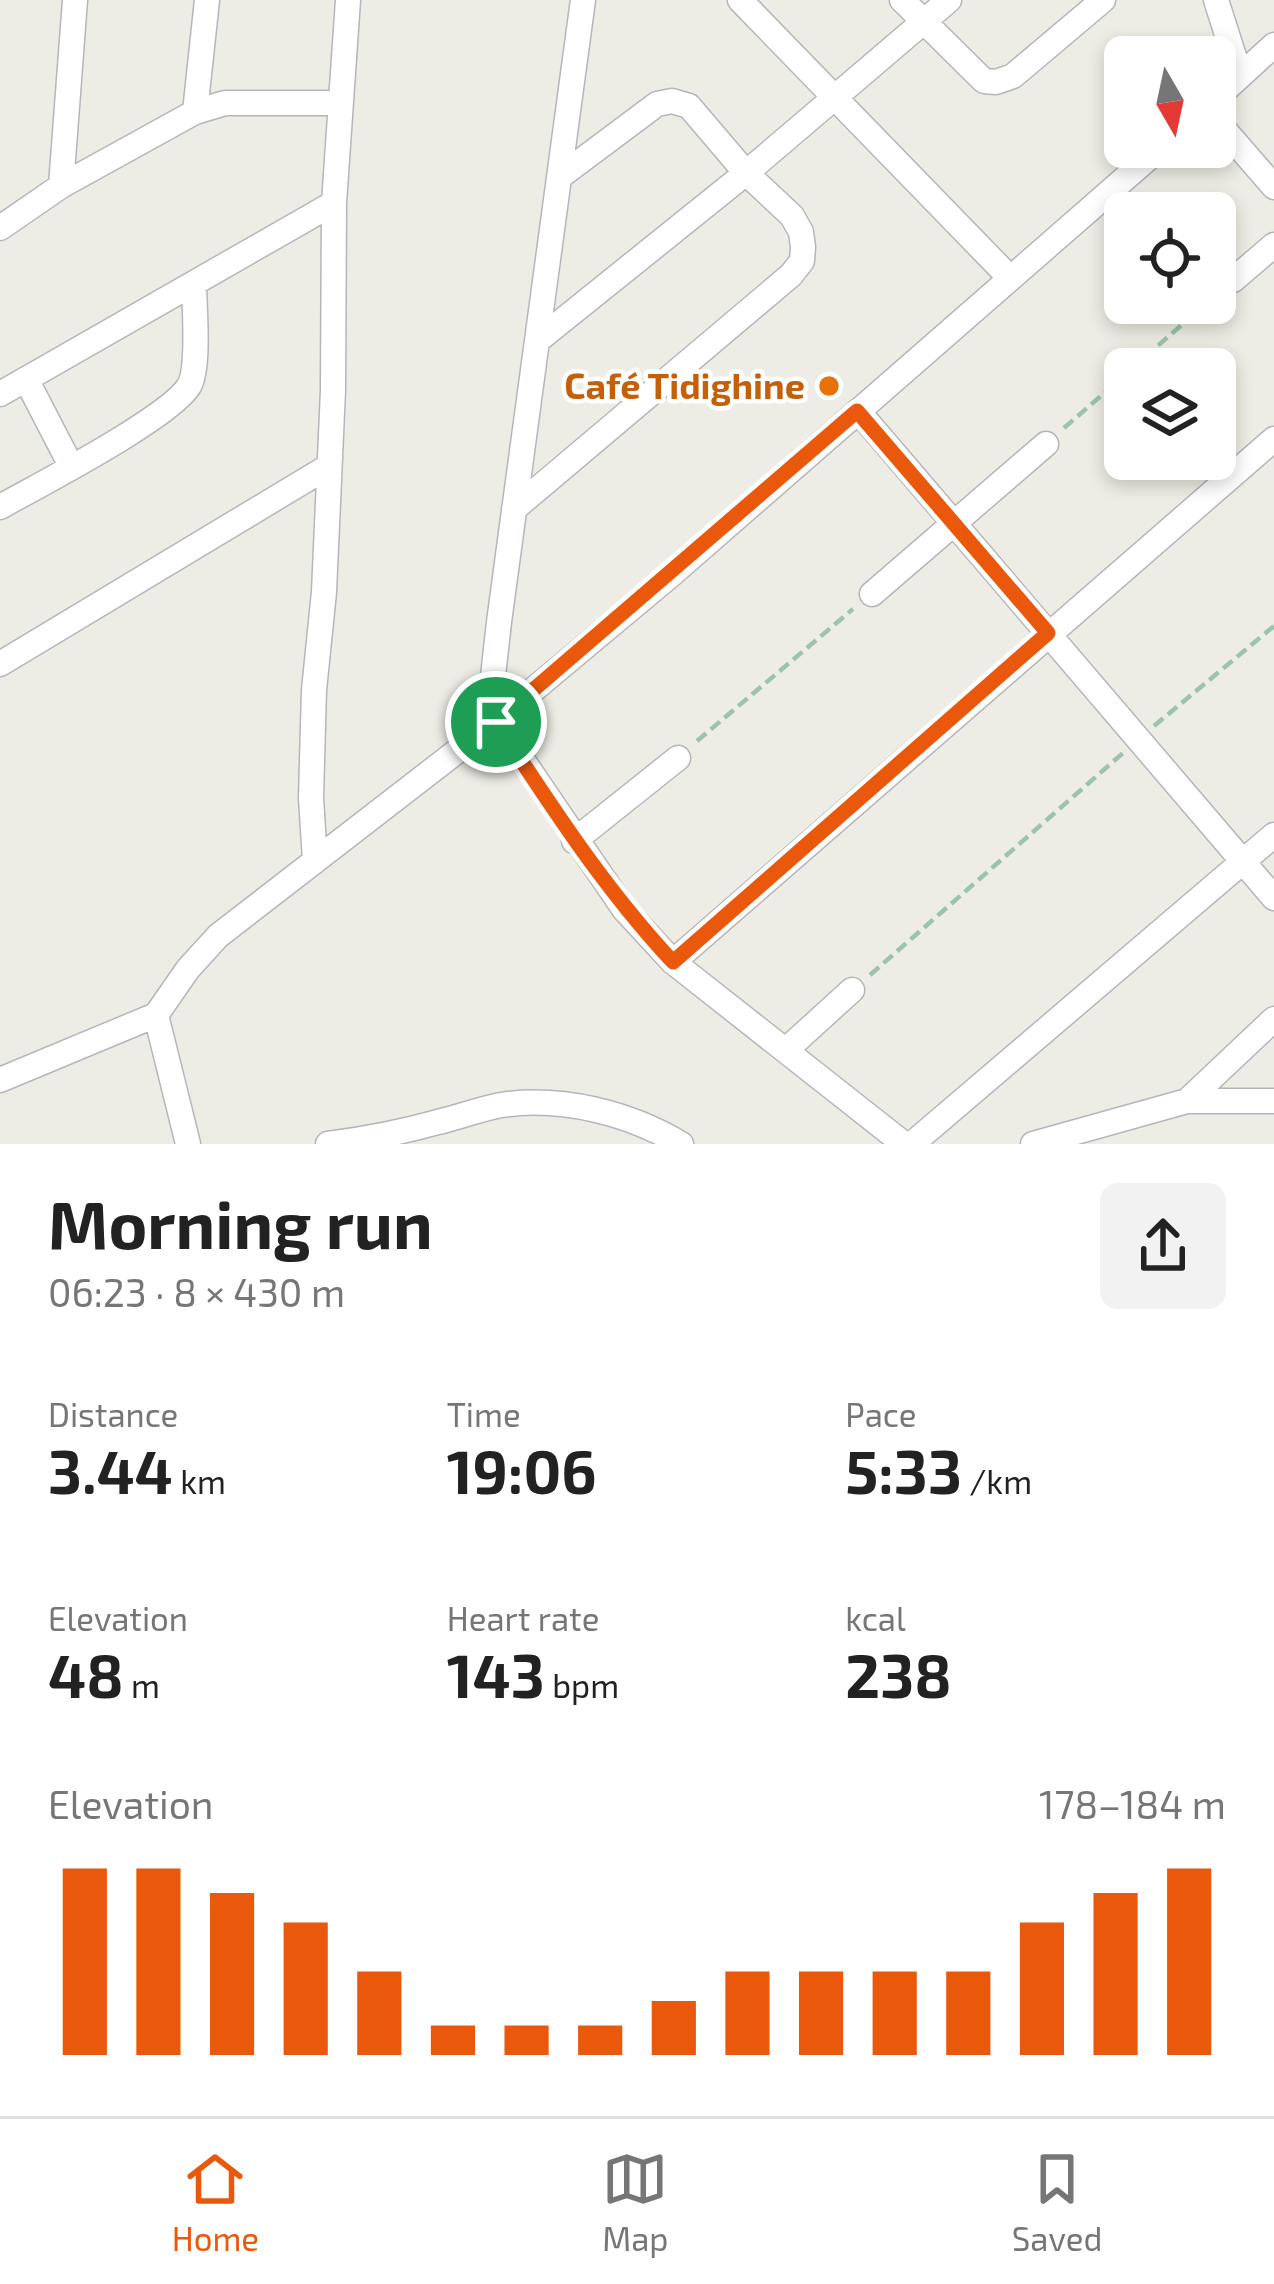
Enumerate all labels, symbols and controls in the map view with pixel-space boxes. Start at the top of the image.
north arrow [1104,36,1236,168]
map controls [1104,36,1236,480]
button: locate [1104,192,1236,324]
button: layers [1104,348,1236,480]
place label: Café Tidighine [564,363,805,406]
marker: Café Tidighine [816,373,842,399]
pin [445,671,547,773]
icon: arrive [463,689,529,755]
text: Morning run [48,1183,433,1262]
button: share [1100,1183,1226,1309]
text: 06:23 · 8 × 430 m [48,1268,345,1315]
text: Distance [48,1394,178,1434]
text: Time [447,1394,521,1434]
text: Pace [845,1394,916,1434]
text: 3.44 [48,1434,173,1506]
text: 19:06 [447,1434,597,1506]
text: 5:33 [845,1434,962,1506]
text: km [173,1461,226,1501]
text: /km [962,1461,1032,1501]
text: Elevation [48,1598,188,1638]
text: Heart rate [447,1598,599,1638]
text: kcal [845,1598,906,1638]
text: 48 [48,1638,124,1710]
text: 143 [447,1638,545,1710]
text: 238 [845,1638,952,1710]
text: m [124,1665,160,1705]
text: bpm [545,1665,619,1705]
text: Elevation [48,1780,213,1827]
text: 178–184 m [1039,1780,1226,1827]
tab: Home [172,2146,259,2258]
tab: Map [602,2146,669,2258]
tab: Saved [1012,2146,1102,2258]

